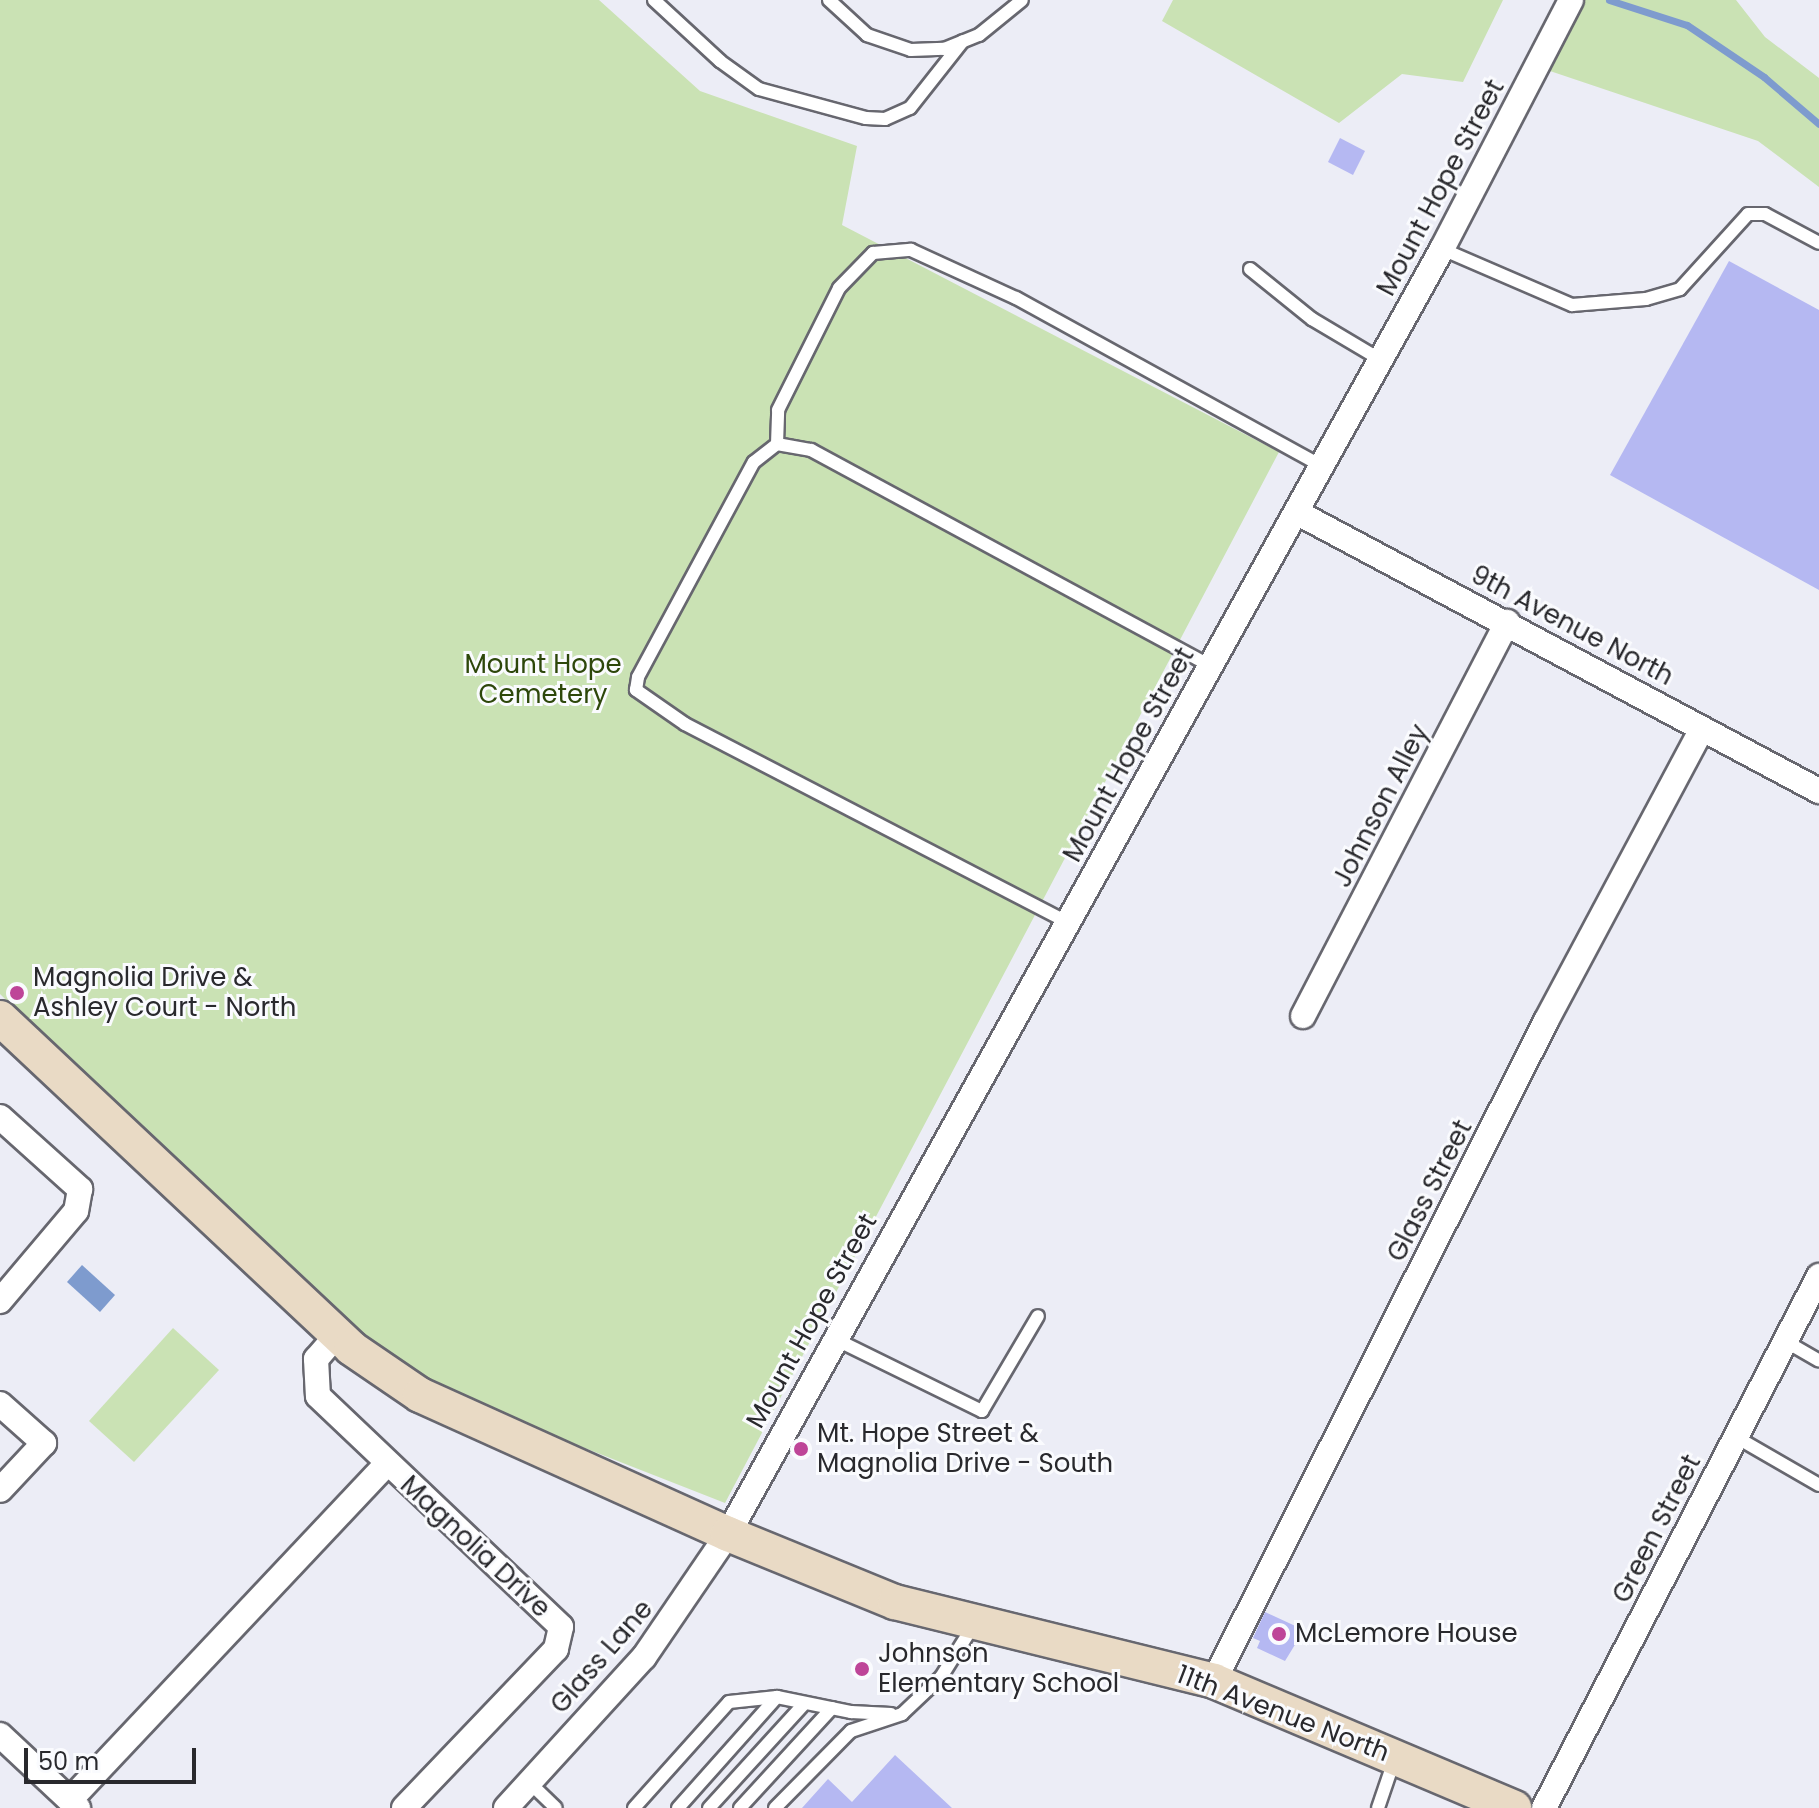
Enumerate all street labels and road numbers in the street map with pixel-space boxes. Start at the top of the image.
street label: Mount Hope Street [1371,75,1511,301]
street label: 9th Avenue North [1465,559,1679,693]
street label: Mount Hope Street [1057,642,1201,868]
street label: Johnson Alley [1327,719,1435,893]
street label: Glass Street [1381,1115,1479,1267]
street label: Mount Hope Street [740,1208,884,1434]
street label: Green Street [1606,1450,1708,1608]
street label: Magnolia Drive [394,1470,556,1624]
street label: Glass Lane [544,1594,660,1720]
street label: 11th Avenue North [1172,1659,1394,1769]

